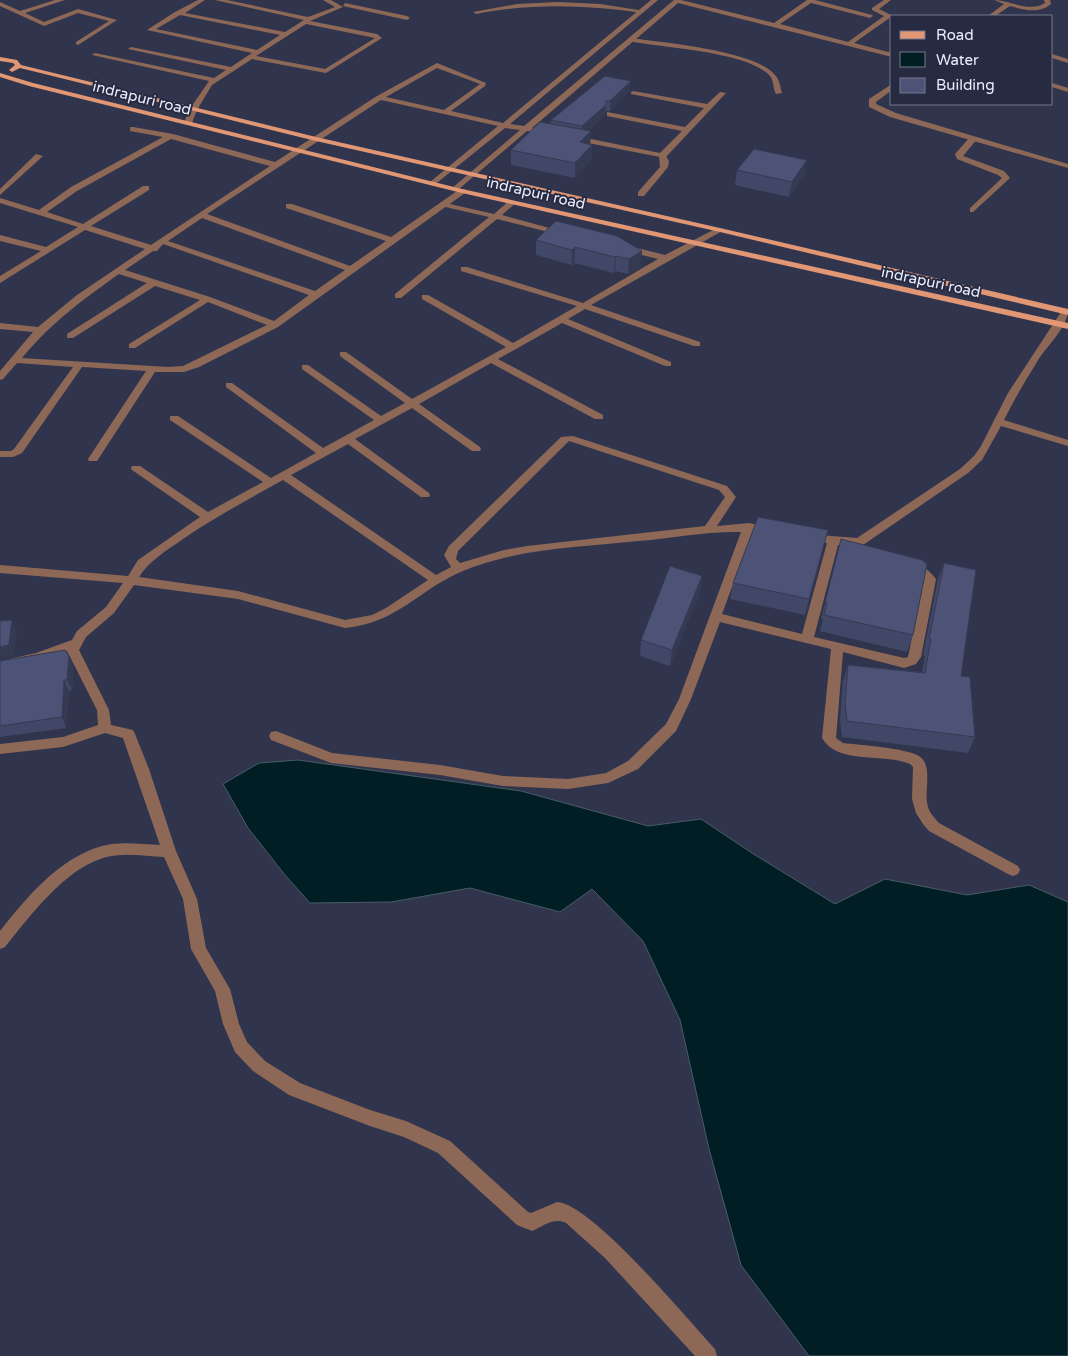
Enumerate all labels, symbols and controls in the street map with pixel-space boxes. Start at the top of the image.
legend [890,15,1053,105]
text: Road [936,26,974,44]
text: Water [936,51,979,69]
text: Building [936,76,995,94]
street label: indrapuri road [91,77,193,119]
street label: indrapuri road [485,173,587,213]
street label: indrapuri road [880,263,982,301]

